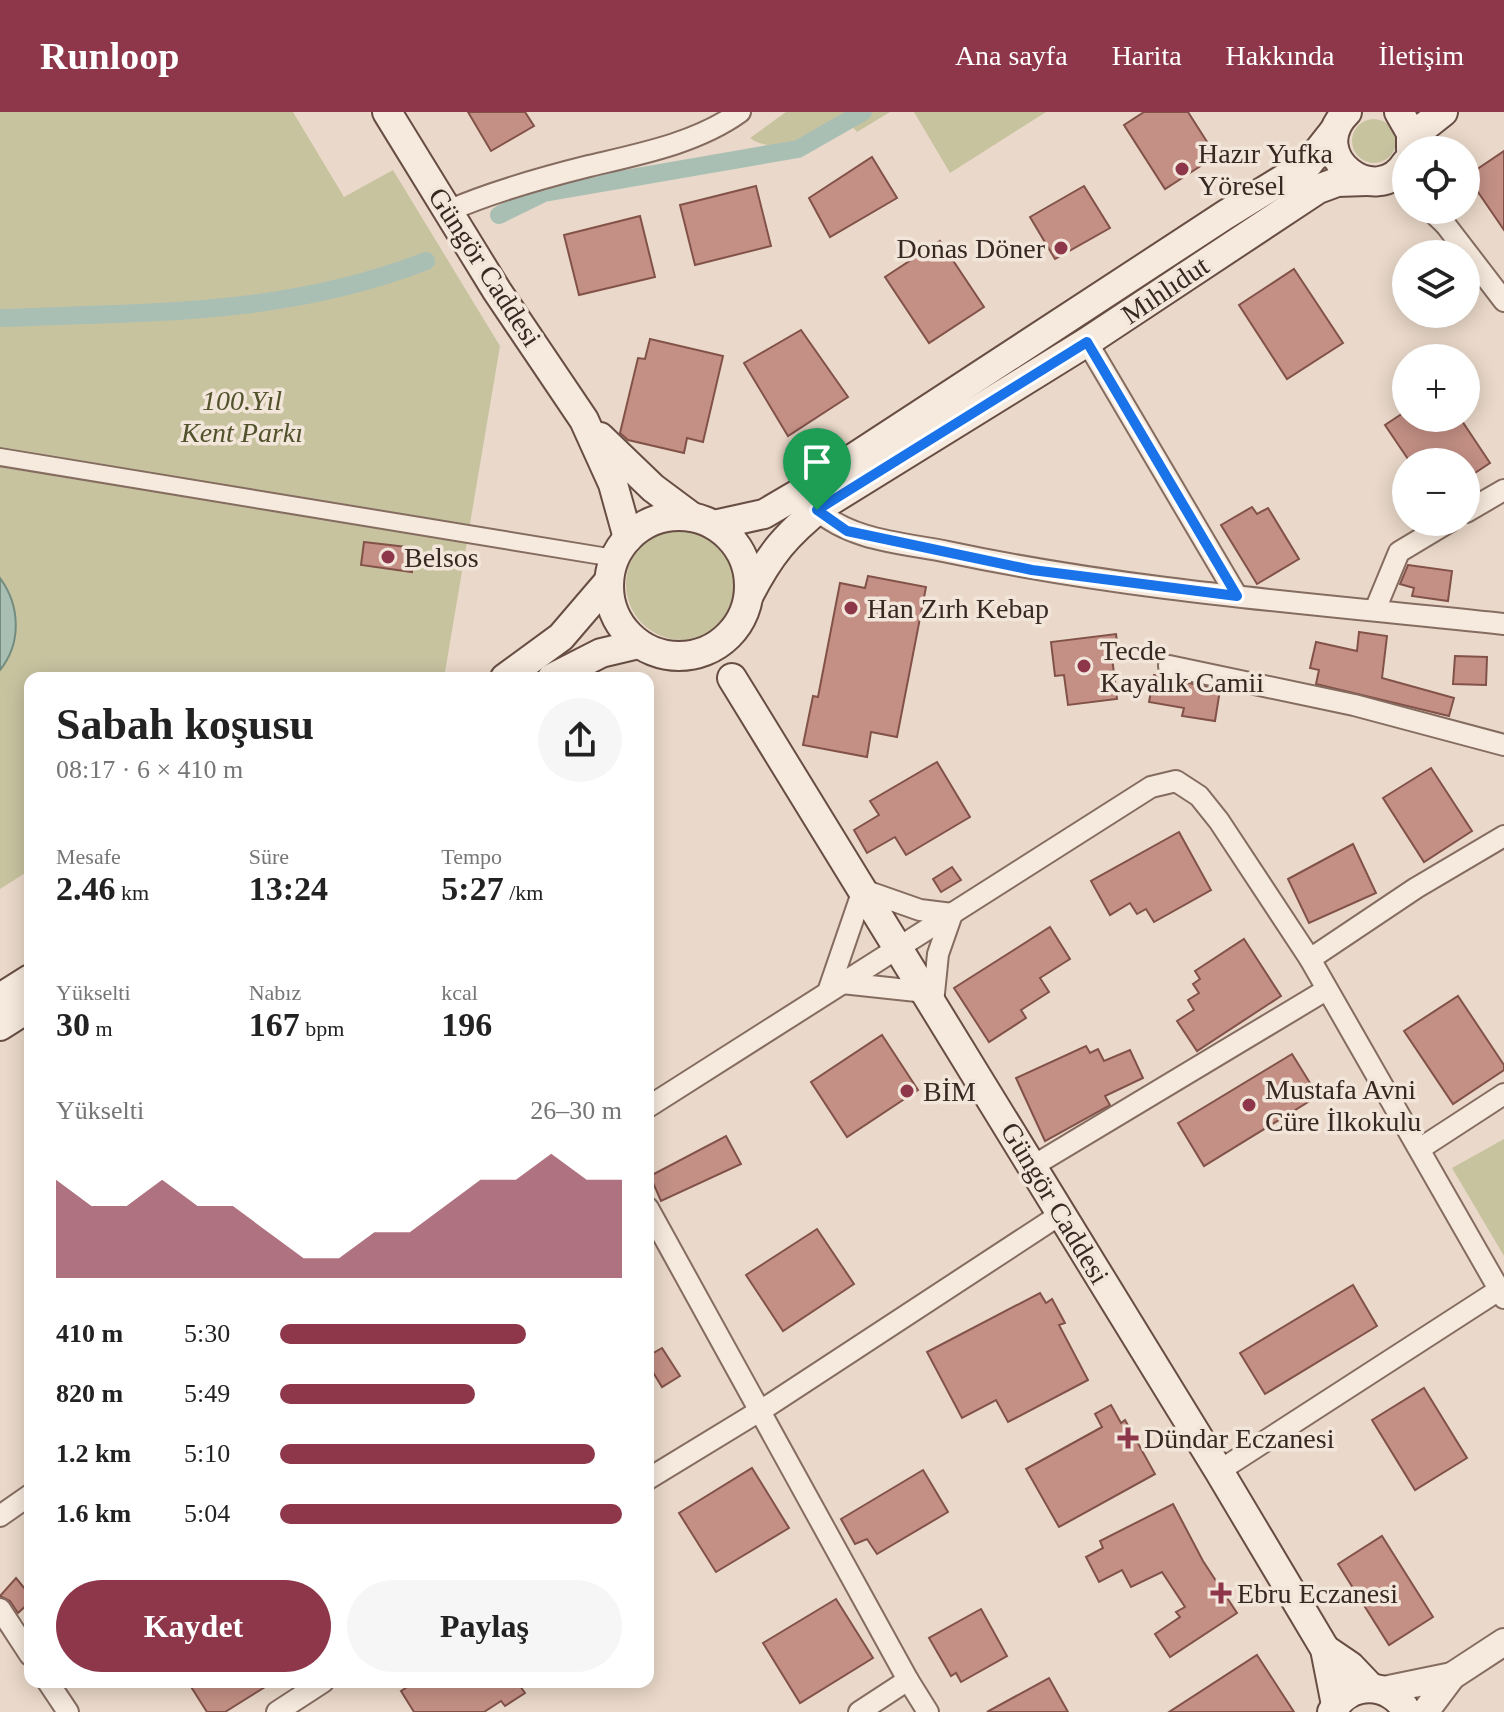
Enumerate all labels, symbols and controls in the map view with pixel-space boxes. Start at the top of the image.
text: Runloop [40,35,179,77]
text: Ana sayfa [955,40,1068,71]
text: Harita [1112,40,1182,71]
text: Hakkında [1226,40,1334,71]
text: İletişim [1378,40,1464,71]
map controls [1392,136,1480,536]
button: locate [1392,136,1480,224]
place label: Hazır Yufka Yöresel [1198,138,1334,201]
marker: Hazır Yufka Yöresel [1173,160,1191,178]
street label: Güngör Caddesi [422,182,548,352]
place label: Donas Döner [896,233,1046,264]
marker: Donas Döner [1052,239,1070,257]
button: layers [1392,240,1480,328]
street label: Mıhlıdut [1116,250,1214,330]
button: + [1392,344,1480,432]
park label: 100.Yıl Kent Parkı [180,385,303,448]
pin [783,428,851,510]
icon: arrive [795,440,839,484]
button: − [1392,448,1480,536]
place label: Belsos [404,542,479,573]
marker: Belsos [379,548,397,566]
place label: Han Zırh Kebap [867,593,1049,624]
marker: Han Zırh Kebap [842,599,860,617]
place label: Tecde Kayalık Camii [1100,635,1264,698]
marker: Tecde Kayalık Camii [1075,657,1093,675]
button: share [538,698,622,782]
text: Sabah koşusu [56,700,314,749]
text: 08:17 · 6 × 410 m [56,755,243,784]
text: Mesafe [56,844,121,869]
text: Süre [249,844,289,869]
text: Tempo [441,844,502,869]
text: 2.46 [56,870,116,907]
text: 13:24 [249,870,328,907]
text: 5:27 [441,870,504,907]
text: km [116,880,149,905]
text: /km [504,880,543,905]
text: Yükselti [56,980,131,1005]
text: Nabız [249,980,301,1005]
text: kcal [441,980,478,1005]
text: 30 [56,1006,90,1043]
text: 167 [249,1006,300,1043]
text: 196 [441,1006,492,1043]
text: m [90,1016,113,1041]
text: bpm [300,1016,344,1041]
place label: Mustafa Avni Cüre İlkokulu [1265,1074,1421,1137]
place label: BİM [923,1076,976,1107]
marker: BİM [898,1082,916,1100]
text: Yükselti [56,1096,144,1125]
text: 26–30 m [530,1096,622,1125]
marker: Mustafa Avni Cüre İlkokulu [1240,1096,1258,1114]
street label: Güngör Caddesi [995,1117,1115,1289]
text: 410 m [56,1319,123,1348]
text: 5:30 [184,1319,230,1348]
text: 820 m [56,1379,123,1408]
text: 5:49 [184,1379,230,1408]
place label: Dündar Eczanesi [1144,1423,1335,1454]
marker: Dündar Eczanesi [1119,1429,1137,1447]
text: 1.2 km [56,1439,131,1468]
text: 5:10 [184,1439,230,1468]
text: 1.6 km [56,1499,131,1528]
text: 5:04 [184,1499,230,1528]
place label: Ebru Eczanesi [1237,1578,1398,1609]
button: Kaydet [56,1580,331,1672]
button: Paylaş [347,1580,622,1672]
marker: Ebru Eczanesi [1212,1584,1230,1602]

